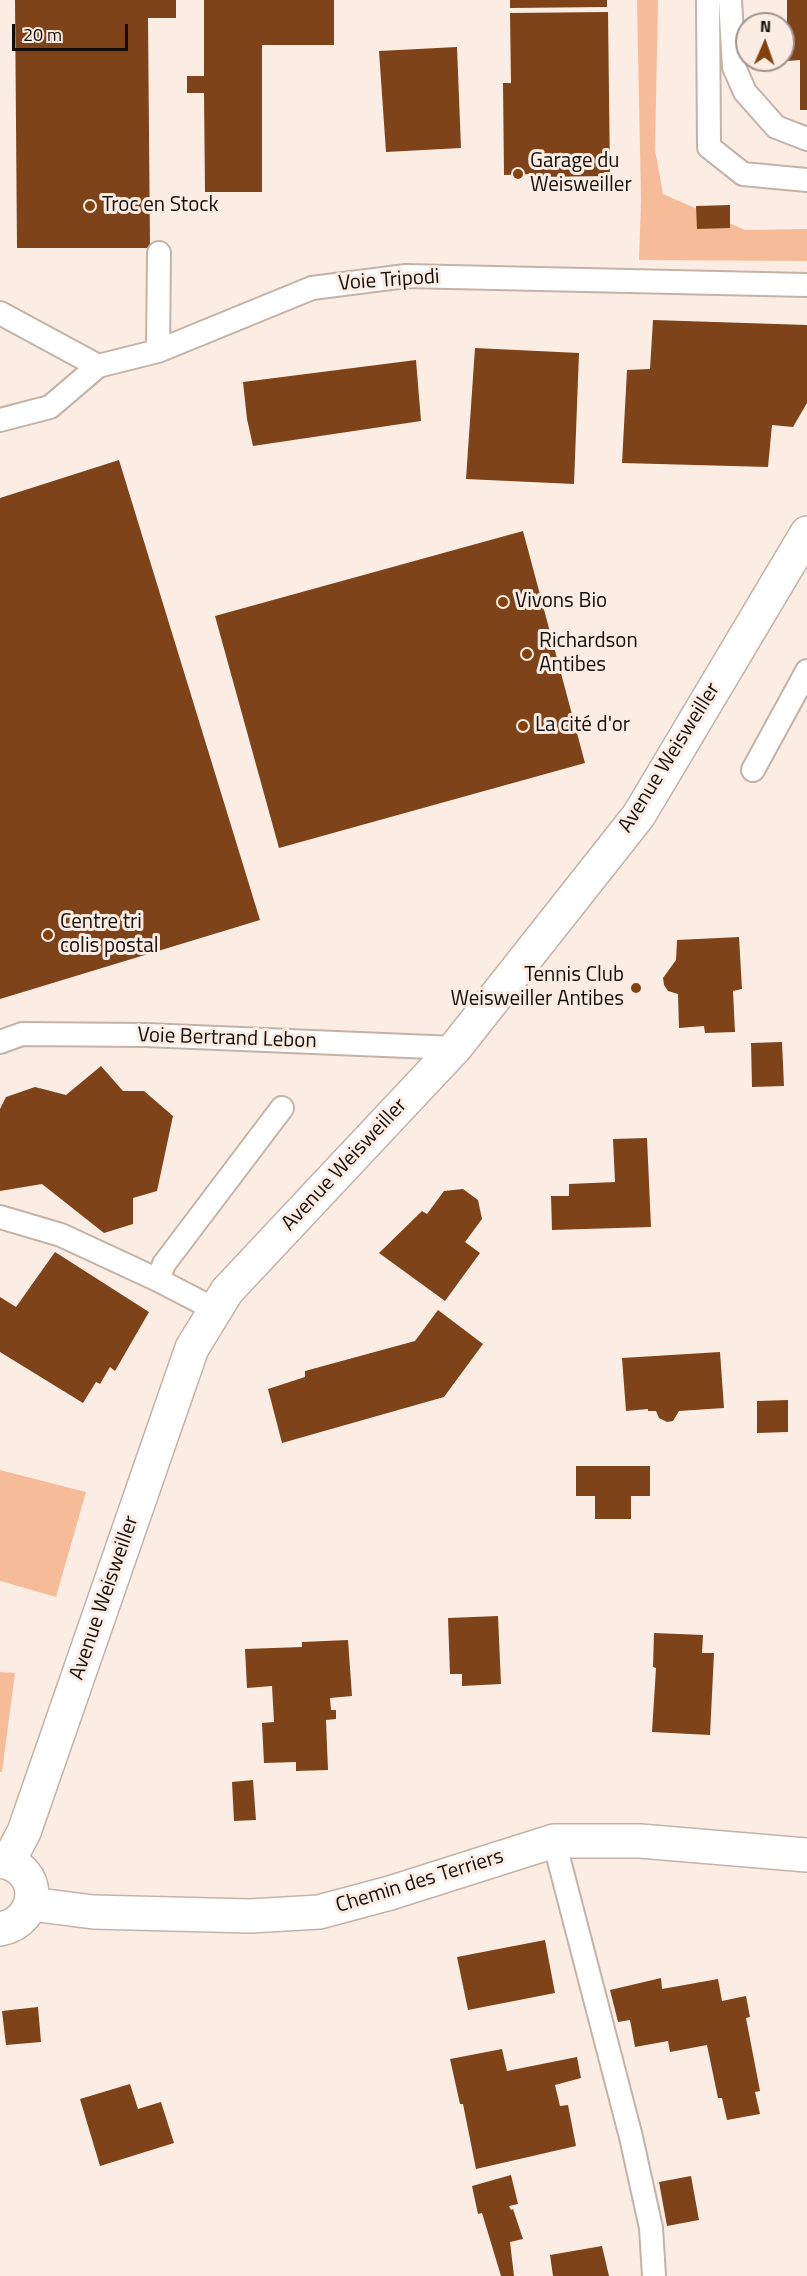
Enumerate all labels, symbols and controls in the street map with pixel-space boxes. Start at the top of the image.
scale bar [15,12,130,50]
north arrow [735,12,795,72]
text: N [760,14,772,38]
text: 20 m [23,21,62,48]
place label: Garage du Weisweiller [530,149,632,199]
marker: Garage du Weisweiller [511,167,525,181]
place label: Troc en Stock [102,193,219,219]
marker: Troc en Stock [83,199,97,213]
street label: Voie Tripodi [338,265,440,297]
place label: Vivons Bio [515,589,607,615]
marker: Vivons Bio [496,595,510,609]
place label: Richardson Antibes [539,629,638,679]
marker: Richardson Antibes [520,647,534,661]
street label: Avenue Weisweiller [614,678,726,838]
place label: La cité d'or [535,713,630,739]
marker: La cité d'or [516,719,530,733]
place label: Centre tri colis postal [60,910,159,960]
marker: Centre tri colis postal [41,928,55,942]
place label: Tennis Club Weisweiller Antibes [451,963,624,1013]
marker: Tennis Club Weisweiller Antibes [629,981,643,995]
street label: Voie Bertrand Lebon [137,1023,317,1055]
street label: Avenue Weisweiller [277,1093,413,1237]
street label: Avenue Weisweiller [65,1513,145,1683]
street label: Chemin des Terriers [333,1845,507,1919]

